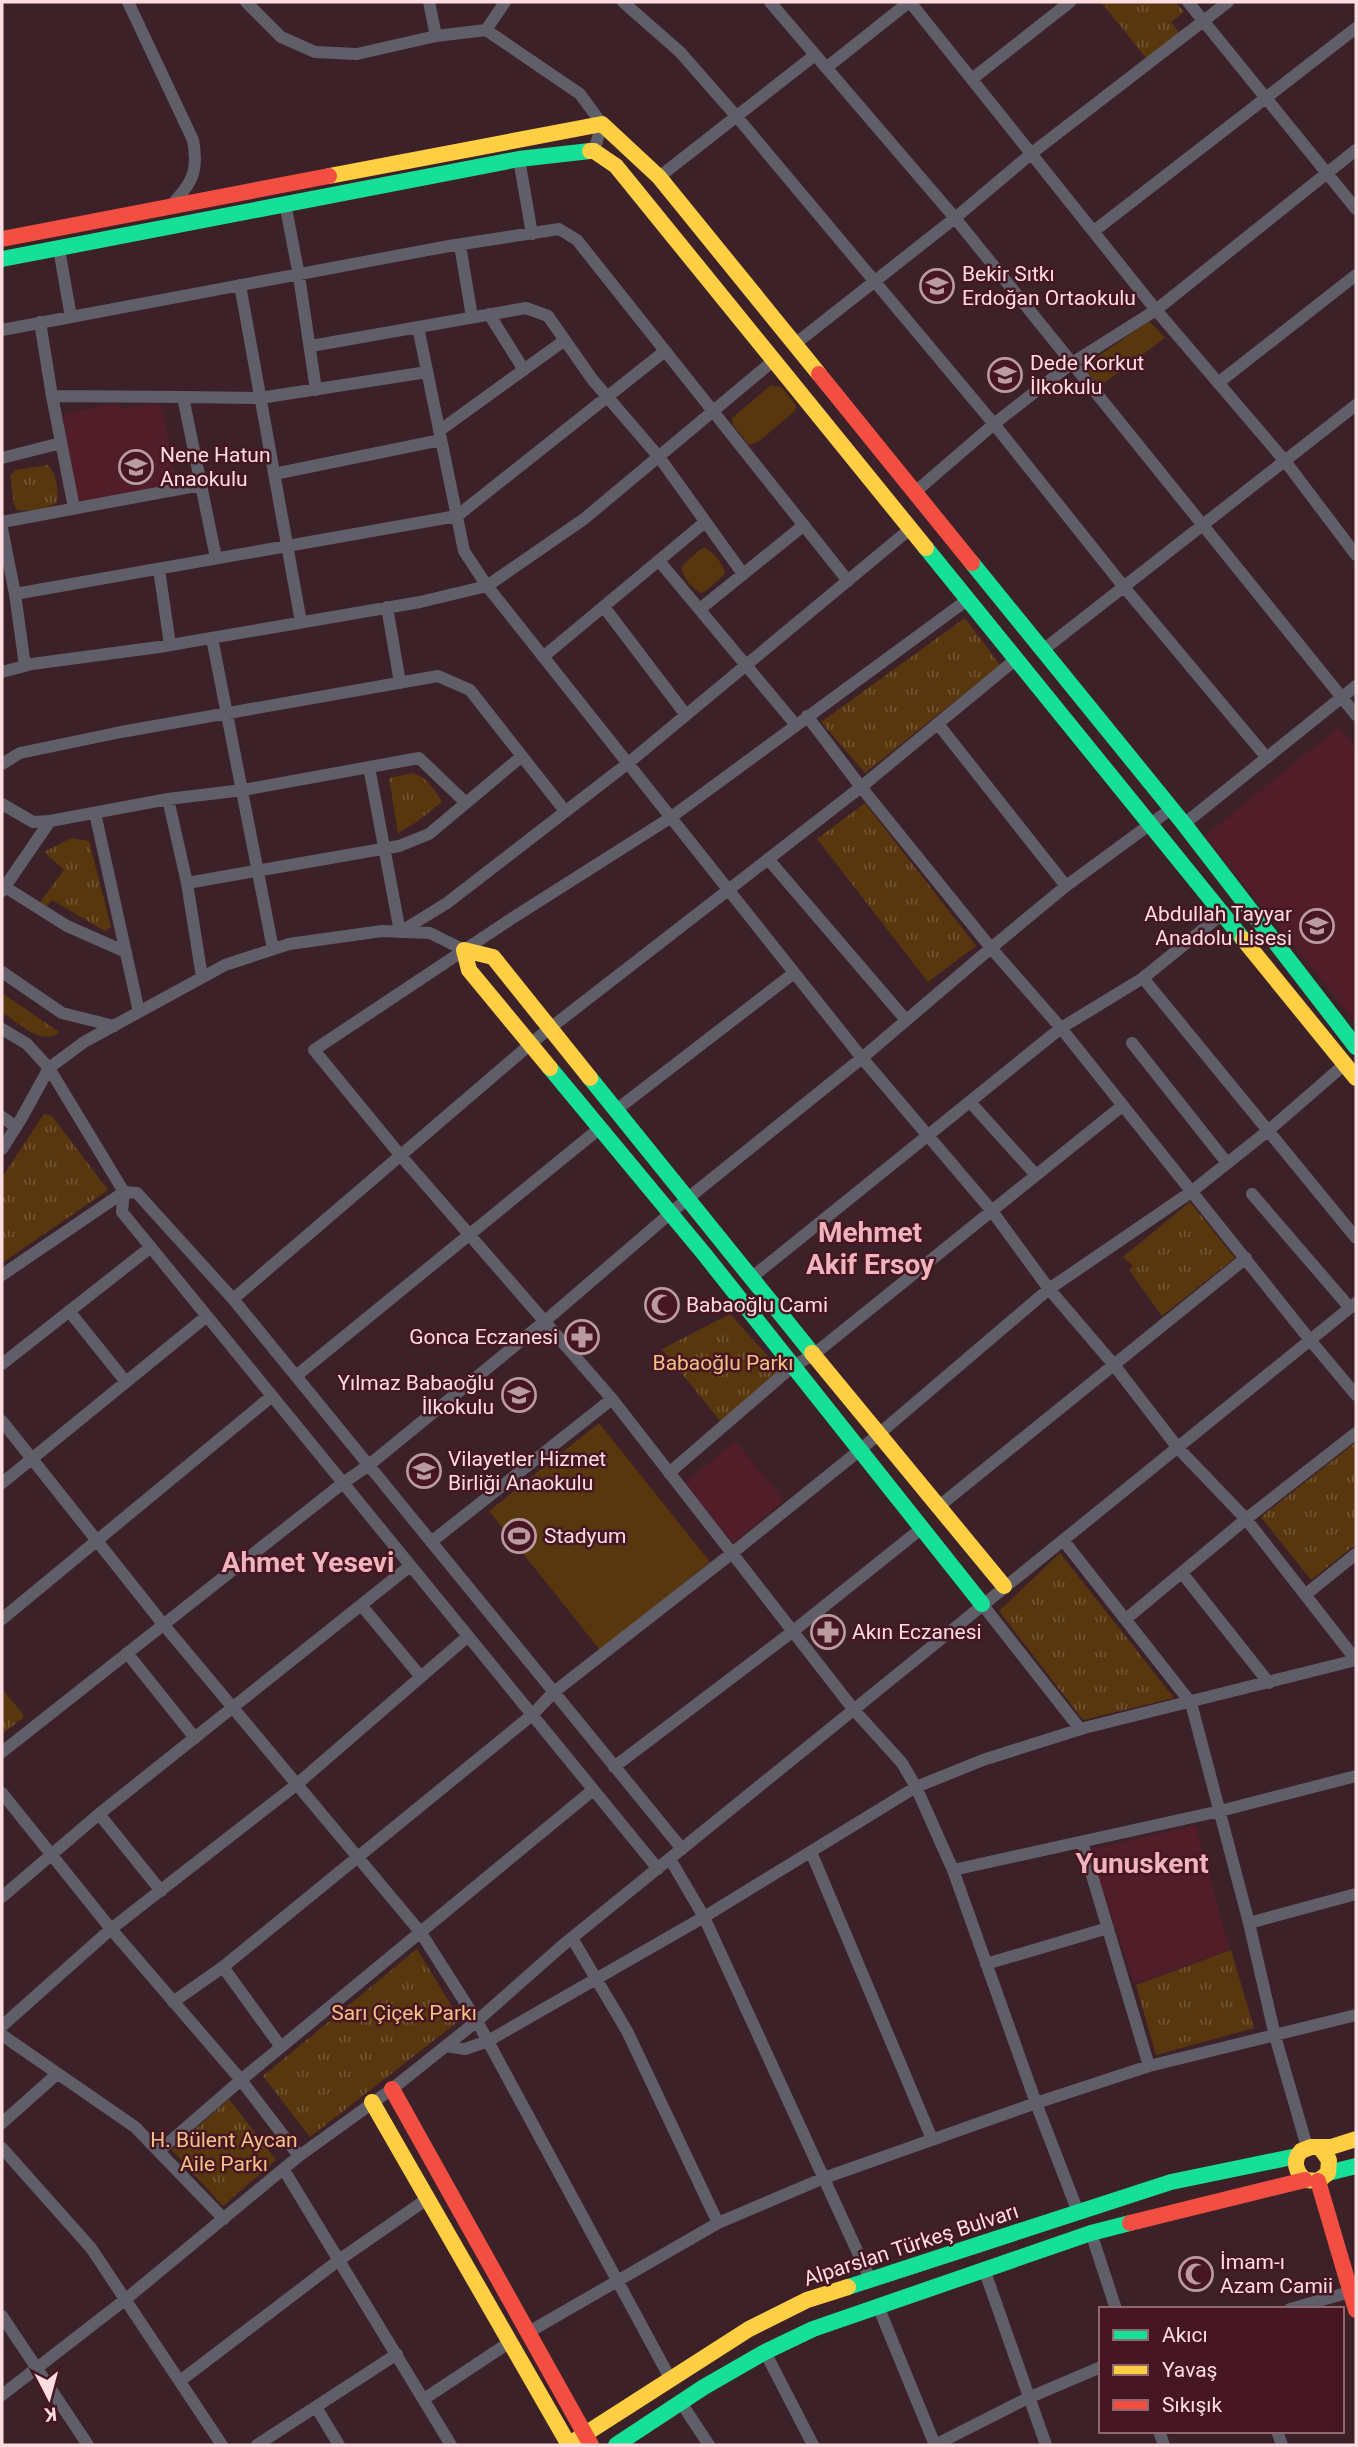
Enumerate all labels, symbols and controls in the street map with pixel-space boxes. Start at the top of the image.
place label: Bekir Sıtkı Erdoğan Ortaokulu [962,262,1136,310]
school or university icon: Bekir Sıtkı Erdoğan Ortaokulu [918,267,956,305]
place label: Dede Korkut İlkokulu [1030,351,1144,399]
school or university icon: Dede Korkut İlkokulu [986,356,1024,394]
place label: Nene Hatun Anaokulu [160,443,271,491]
school or university icon: Nene Hatun Anaokulu [117,448,155,486]
place label: Abdullah Tayyar Anadolu Lisesi [1144,902,1292,950]
school or university icon: Abdullah Tayyar Anadolu Lisesi [1298,907,1336,945]
district label: Mehmet Akif Ersoy [806,1216,935,1281]
mosque icon: Babaoğlu Cami [643,1286,681,1324]
place label: Babaoğlu Cami [686,1293,828,1317]
pharmacy icon: Gonca Eczanesi [563,1318,601,1356]
place label: Gonca Eczanesi [409,1325,558,1349]
park label: Babaoğlu Parkı [653,1351,793,1375]
place label: Yılmaz Babaoğlu İlkokulu [337,1371,494,1419]
school or university icon: Yılmaz Babaoğlu İlkokulu [500,1376,538,1414]
place label: Vilayetler Hizmet Birliği Anaokulu [448,1447,606,1495]
school or university icon: Vilayetler Hizmet Birliği Anaokulu [405,1452,443,1490]
sports icon: Stadyum [500,1517,538,1555]
place label: Stadyum [544,1524,627,1548]
district label: Ahmet Yesevi [222,1546,394,1579]
pharmacy icon: Akın Eczanesi [809,1613,847,1651]
place label: Akın Eczanesi [852,1620,982,1644]
district label: Yunuskent [1075,1847,1209,1880]
park label: Sarı Çiçek Parkı [331,2001,477,2025]
park label: H. Bülent Aycan Aile Parkı [150,2128,298,2176]
street label: Alparslan Türkeş Bulvarı [801,2199,1021,2291]
place label: İmam-ı Azam Camii [1220,2250,1333,2298]
mosque icon: İmam-ı Azam Camii [1177,2255,1215,2293]
legend [1099,2307,1344,2433]
text: Akıcı [1162,2323,1208,2347]
text: Yavaş [1162,2358,1217,2382]
north arrow [14,2363,84,2433]
text: Sıkışık [1162,2393,1223,2417]
text: K [43,2402,58,2427]

